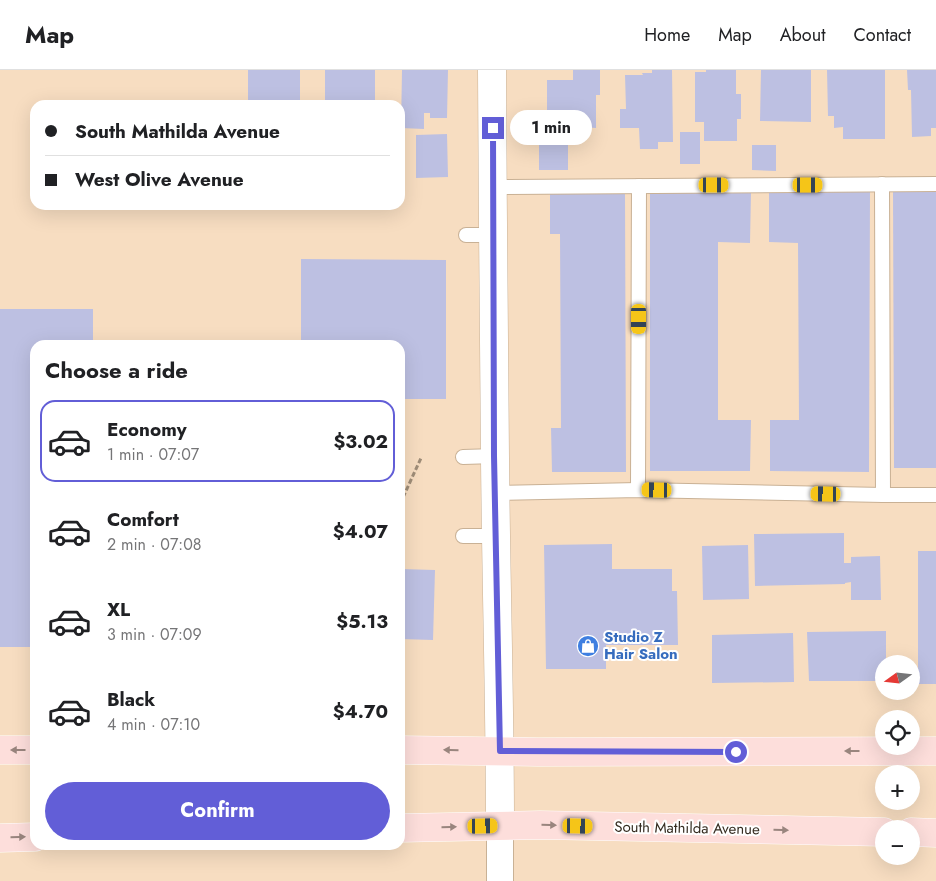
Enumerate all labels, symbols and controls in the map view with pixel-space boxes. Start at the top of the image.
text: Map [25,17,74,52]
text: Home [644,22,690,48]
text: Map [718,22,752,48]
text: About [780,22,825,48]
text: Contact [853,22,911,48]
callout: 1 min [510,110,593,146]
text: 1 min [531,116,571,139]
route end [482,117,504,139]
text: South Mathilda Avenue [75,118,280,145]
text: West Olive Avenue [75,166,244,193]
car [699,178,729,193]
car [793,178,823,193]
car [631,304,646,334]
text: Choose a ride [45,354,188,386]
text: Economy [107,416,187,443]
icon: car [47,419,92,464]
text: $3.02 [334,428,388,455]
text: 1 min · 07:07 [107,443,199,466]
car [641,482,672,498]
car [810,486,841,502]
text: Comfort [107,506,179,533]
icon: car [47,509,92,554]
text: $4.07 [333,518,388,545]
text: 2 min · 07:08 [107,533,201,556]
text: XL [107,596,130,623]
icon: car [47,599,92,644]
text: $5.13 [336,608,388,635]
text: 3 min · 07:09 [107,623,202,646]
place label: Studio Z Hair Salon [604,626,678,665]
shop icon: Studio Z Hair Salon [576,634,600,658]
north arrow [875,655,920,700]
map controls [875,655,920,865]
text: Black [107,686,155,713]
icon: car [47,689,92,734]
text: $4.70 [333,698,388,725]
button: locate [875,710,920,755]
text: 4 min · 07:10 [107,713,200,736]
route start [725,741,747,763]
one-way arrow [9,746,25,754]
one-way arrow [443,746,459,754]
one-way arrow [844,748,860,756]
button: + [875,765,920,810]
button: Confirm [45,782,390,840]
street label: South Mathilda Avenue [614,816,760,840]
car [467,818,498,834]
car [562,818,593,834]
button: − [875,820,920,865]
one-way arrow [541,821,557,829]
one-way arrow [441,822,457,830]
one-way arrow [773,826,789,834]
one-way arrow [10,833,26,841]

